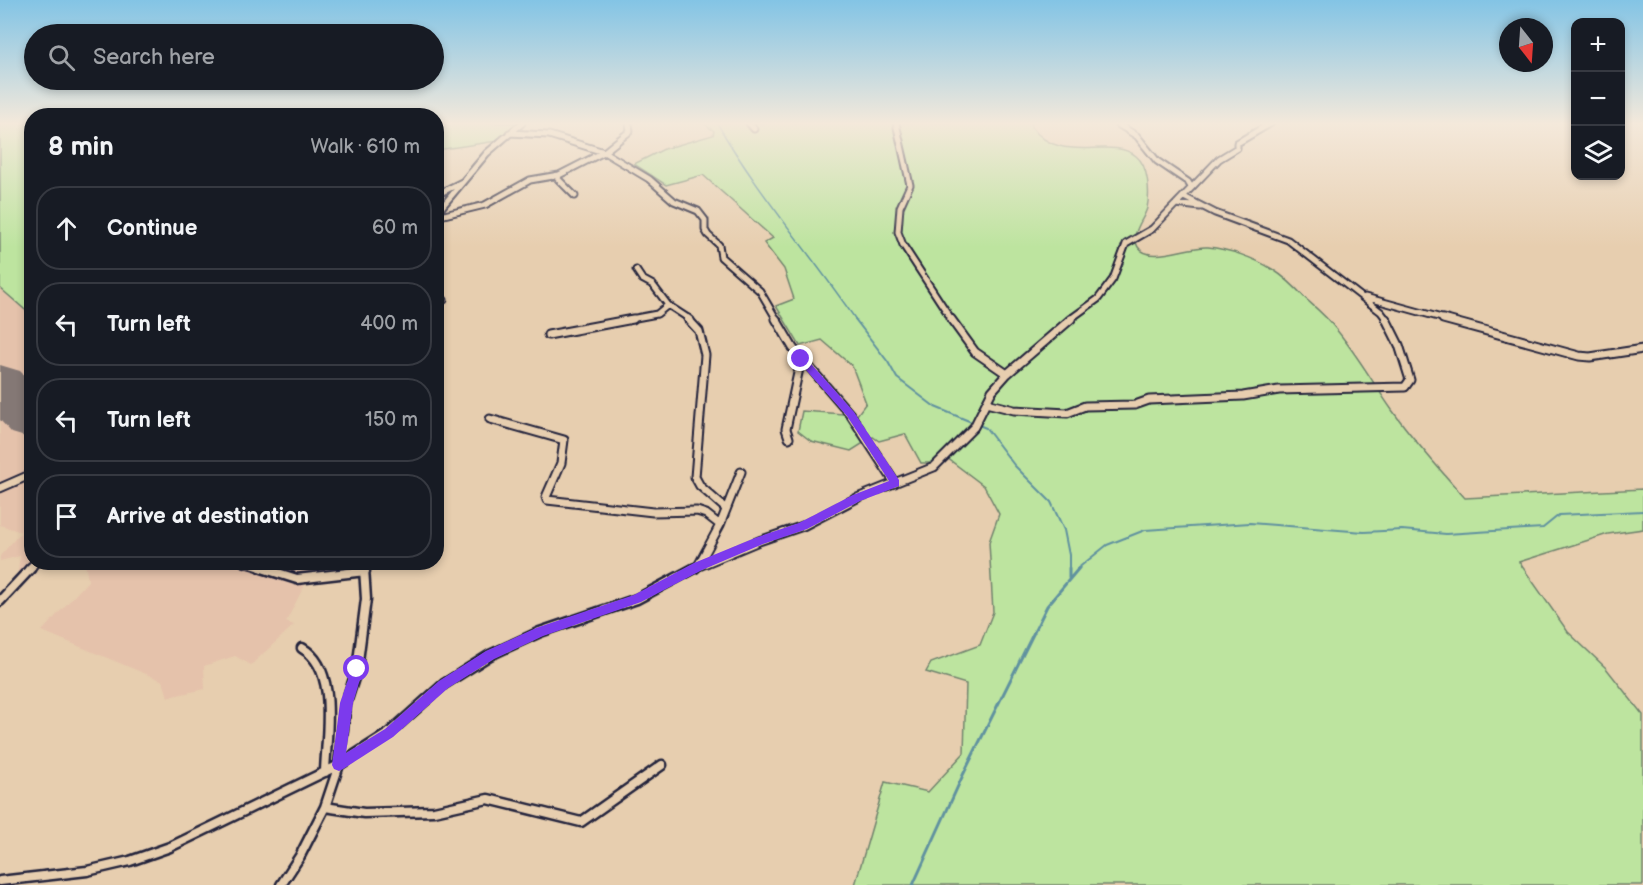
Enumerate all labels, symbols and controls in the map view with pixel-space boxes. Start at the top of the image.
north arrow [1499,18,1553,72]
map controls [1571,18,1625,180]
button: + [1571,18,1625,72]
search box [24,24,444,90]
icon: search [45,41,78,74]
text: Search here [93,44,215,71]
button: − [1571,72,1625,126]
button: layers [1571,126,1625,180]
text: 8 min [48,132,114,163]
text: Walk · 610 m [311,135,420,159]
icon: ahead [50,212,83,245]
text: Continue [107,215,197,242]
text: 60 m [372,216,418,240]
icon: left [50,308,83,341]
text: Turn left [107,311,191,338]
text: 400 m [360,312,418,336]
route end [787,345,813,371]
icon: left [50,404,83,437]
text: Turn left [107,407,191,434]
text: 150 m [365,408,418,432]
icon: arrive [50,500,83,533]
text: Arrive at destination [107,503,309,530]
route start [343,655,369,681]

